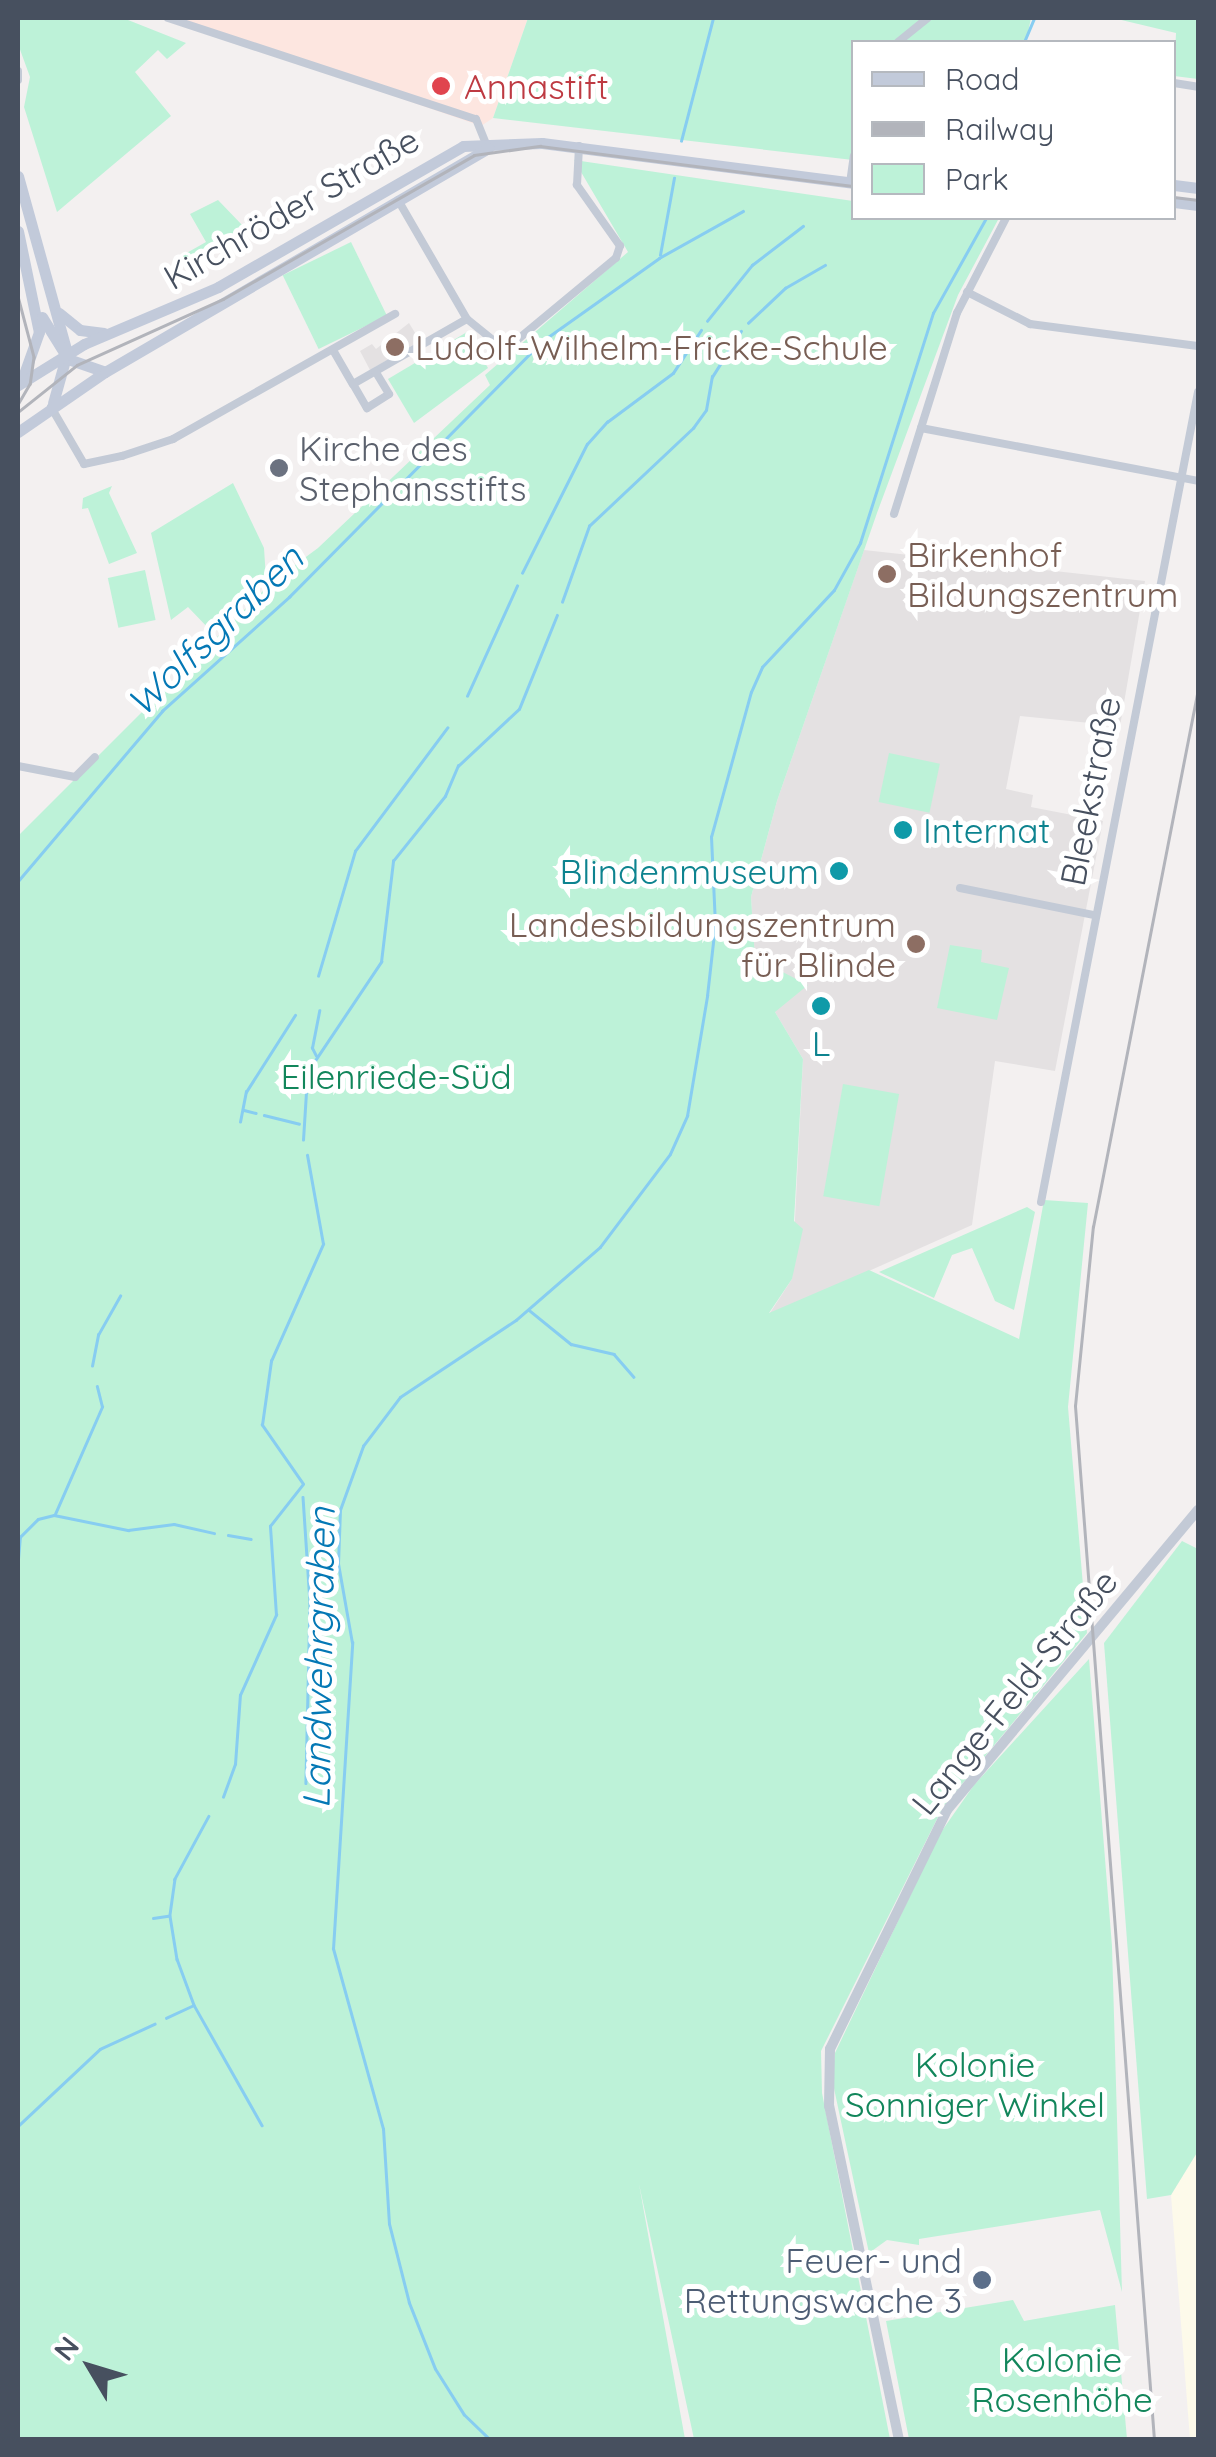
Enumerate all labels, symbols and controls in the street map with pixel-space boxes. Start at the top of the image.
legend [851,40,1176,220]
text: Road [945,60,1019,98]
place label: Annastift [464,65,609,107]
marker: Annastift [428,73,454,99]
text: Railway [945,110,1054,148]
street label: Kirchröder Straße [156,118,426,298]
text: Park [945,160,1009,198]
place label: Ludolf-Wilhelm-Fricke-Schule [415,326,888,368]
marker: Ludolf-Wilhelm-Fricke-Schule [384,336,406,358]
place label: Kirche des Stephansstifts [299,427,527,509]
marker: Kirche des Stephansstifts [268,457,290,479]
place label: Birkenhof Bildungszentrum [907,533,1178,615]
water label: Wolfsgraben [118,536,312,726]
marker: Birkenhof Bildungszentrum [876,563,898,585]
street label: Bleekstraße [1051,693,1129,889]
place label: Internat [923,809,1050,851]
marker: Internat [892,819,914,841]
place label: Blindenmuseum [559,850,819,892]
marker: Blindenmuseum [828,860,850,882]
place label: Landesbildungszentrum für Blinde [509,903,896,985]
marker: Landesbildungszentrum für Blinde [905,933,927,955]
marker: L [810,995,832,1017]
place label: L [812,1022,830,1064]
park label: Eilenriede-Süd [280,1055,512,1097]
water label: Landwehrgraben [294,1507,344,1809]
street label: Lange-Feld-Straße [902,1561,1126,1823]
park label: Kolonie Sonniger Winkel [845,2043,1105,2125]
place label: Feuer- und Rettungswache 3 [684,2239,962,2321]
marker: Feuer- und Rettungswache 3 [971,2269,993,2291]
north arrow [40,2317,140,2417]
text: N [46,2329,86,2367]
park label: Kolonie Rosenhöhe [971,2338,1153,2420]

